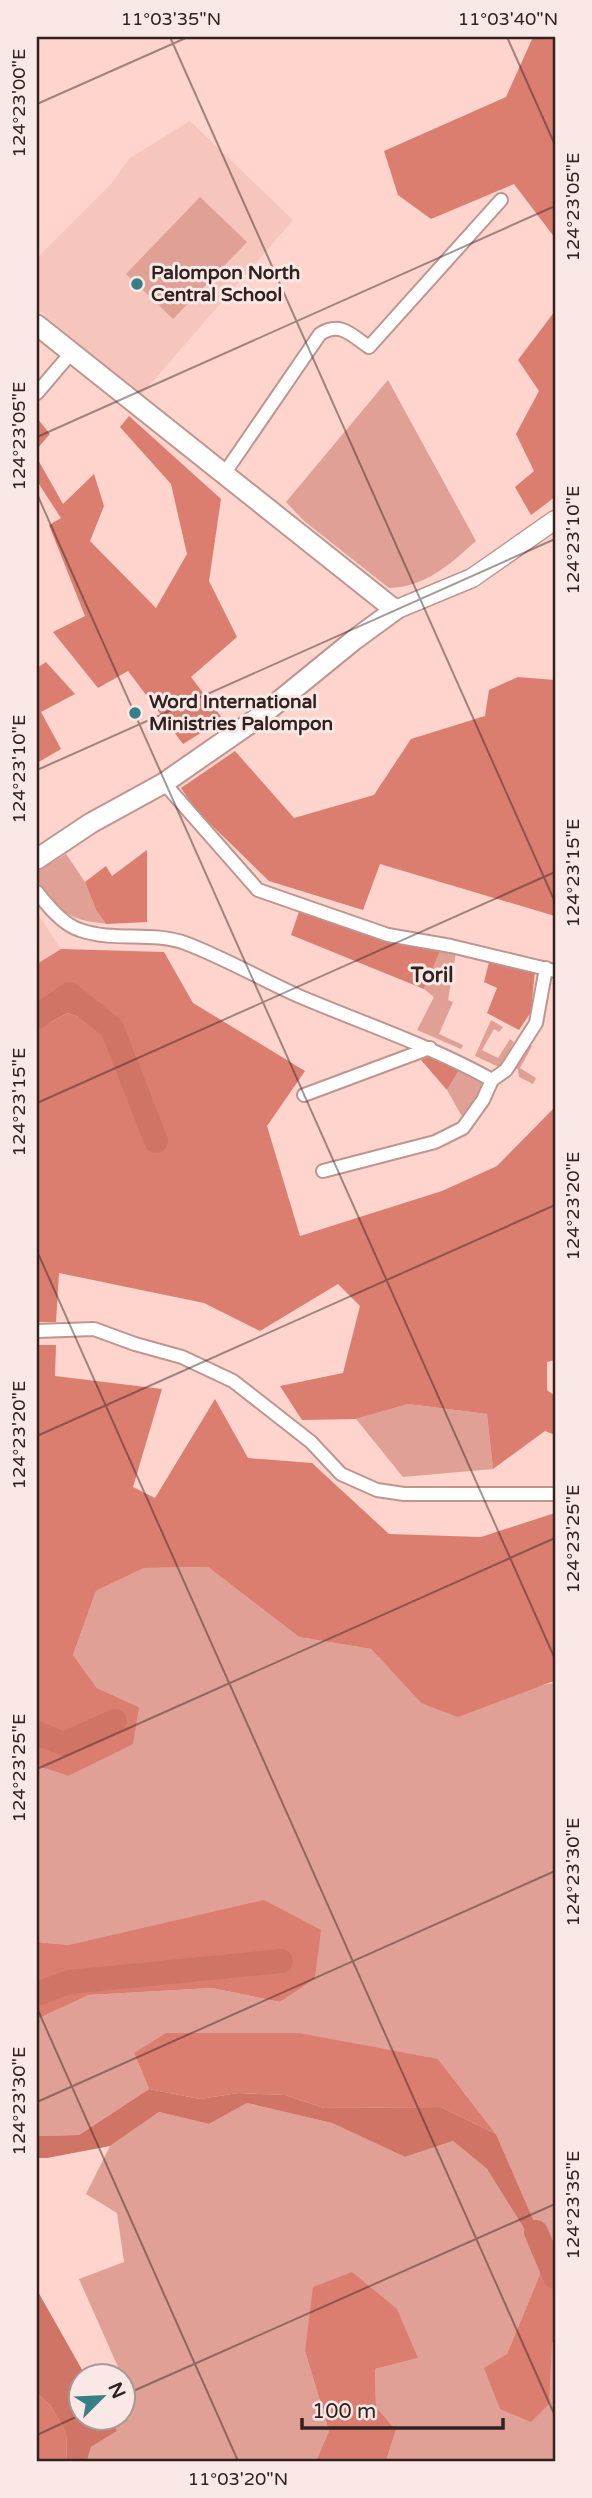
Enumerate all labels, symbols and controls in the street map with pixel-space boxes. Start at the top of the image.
text: 11°03'35"N [121,8,221,30]
text: 11°03'40"N [458,8,558,30]
text: 124°23'00"E [8,49,30,157]
text: 124°23'05"E [562,153,584,261]
place label: Palompon North Central School [151,262,300,306]
marker: Palompon North Central School [129,276,145,292]
text: 124°23'05"E [8,382,30,490]
text: 124°23'10"E [562,486,584,594]
place label: Word International Ministries Palompon [149,691,333,736]
marker: Word International Ministries Palompon [127,705,143,721]
text: 124°23'10"E [8,715,30,823]
text: 124°23'15"E [562,819,584,927]
district label: Toril [410,963,453,988]
text: 124°23'15"E [8,1048,30,1156]
text: 124°23'20"E [562,1152,584,1260]
text: 124°23'20"E [8,1381,30,1489]
text: 124°23'25"E [562,1485,584,1593]
text: 124°23'25"E [8,1714,30,1822]
text: 124°23'30"E [562,1818,584,1926]
text: 124°23'30"E [8,2047,30,2155]
text: 124°23'35"E [562,2151,584,2259]
north arrow [66,2362,136,2432]
text: N [103,2379,130,2402]
scale bar [302,2386,503,2430]
text: 100 m [312,2399,376,2424]
text: 11°03'20"N [188,2468,288,2490]

